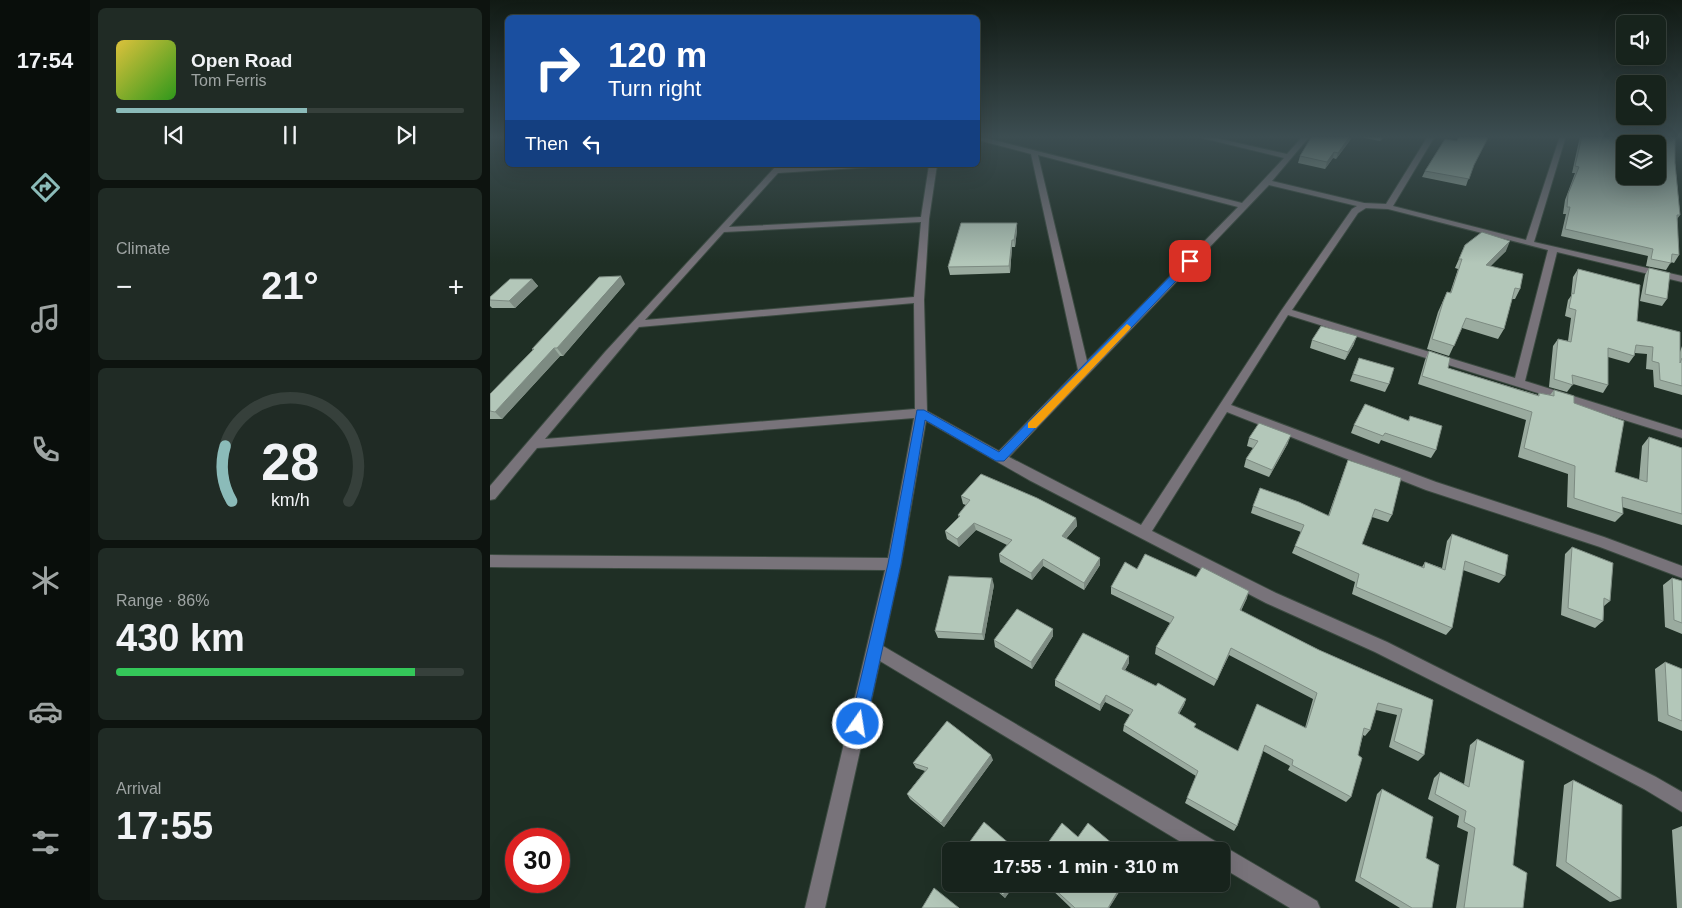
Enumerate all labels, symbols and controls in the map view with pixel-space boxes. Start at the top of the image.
map controls [1616,15,1666,185]
button: sound [1616,15,1666,65]
icon: right [525,35,590,100]
text: 120 m [608,35,707,74]
text: 17:54 [17,48,73,73]
text: Open Road [191,50,292,71]
text: Tom Ferris [191,72,267,89]
button: search [1616,75,1666,125]
text: Turn right [608,76,701,101]
icon: previous [160,121,188,149]
icon: pause [276,121,304,149]
icon: next [392,121,420,149]
icon: left [578,130,606,158]
text: Then [525,133,568,154]
button: layers [1616,135,1666,185]
icon: directions [28,170,63,205]
text: Climate [116,240,170,257]
pin [1169,240,1211,282]
icon: arrive [1176,247,1204,275]
text: 21° [261,265,319,307]
text: − [116,271,132,302]
text: + [448,271,464,302]
icon: music [28,301,63,336]
icon: phone [28,432,63,467]
text: 28 [261,433,319,491]
text: km/h [271,490,309,510]
icon: climate [28,563,63,598]
text: Range · 86% [116,592,209,609]
text: 430 km [116,617,245,659]
icon: car [28,694,63,729]
position arrow [831,697,883,749]
text: Arrival [116,780,161,797]
text: 17:55 [116,805,213,847]
icon: filters [28,825,63,860]
speed limit sign: 30 [505,828,570,893]
text: 17:55 · 1 min · 310 m [993,856,1179,877]

